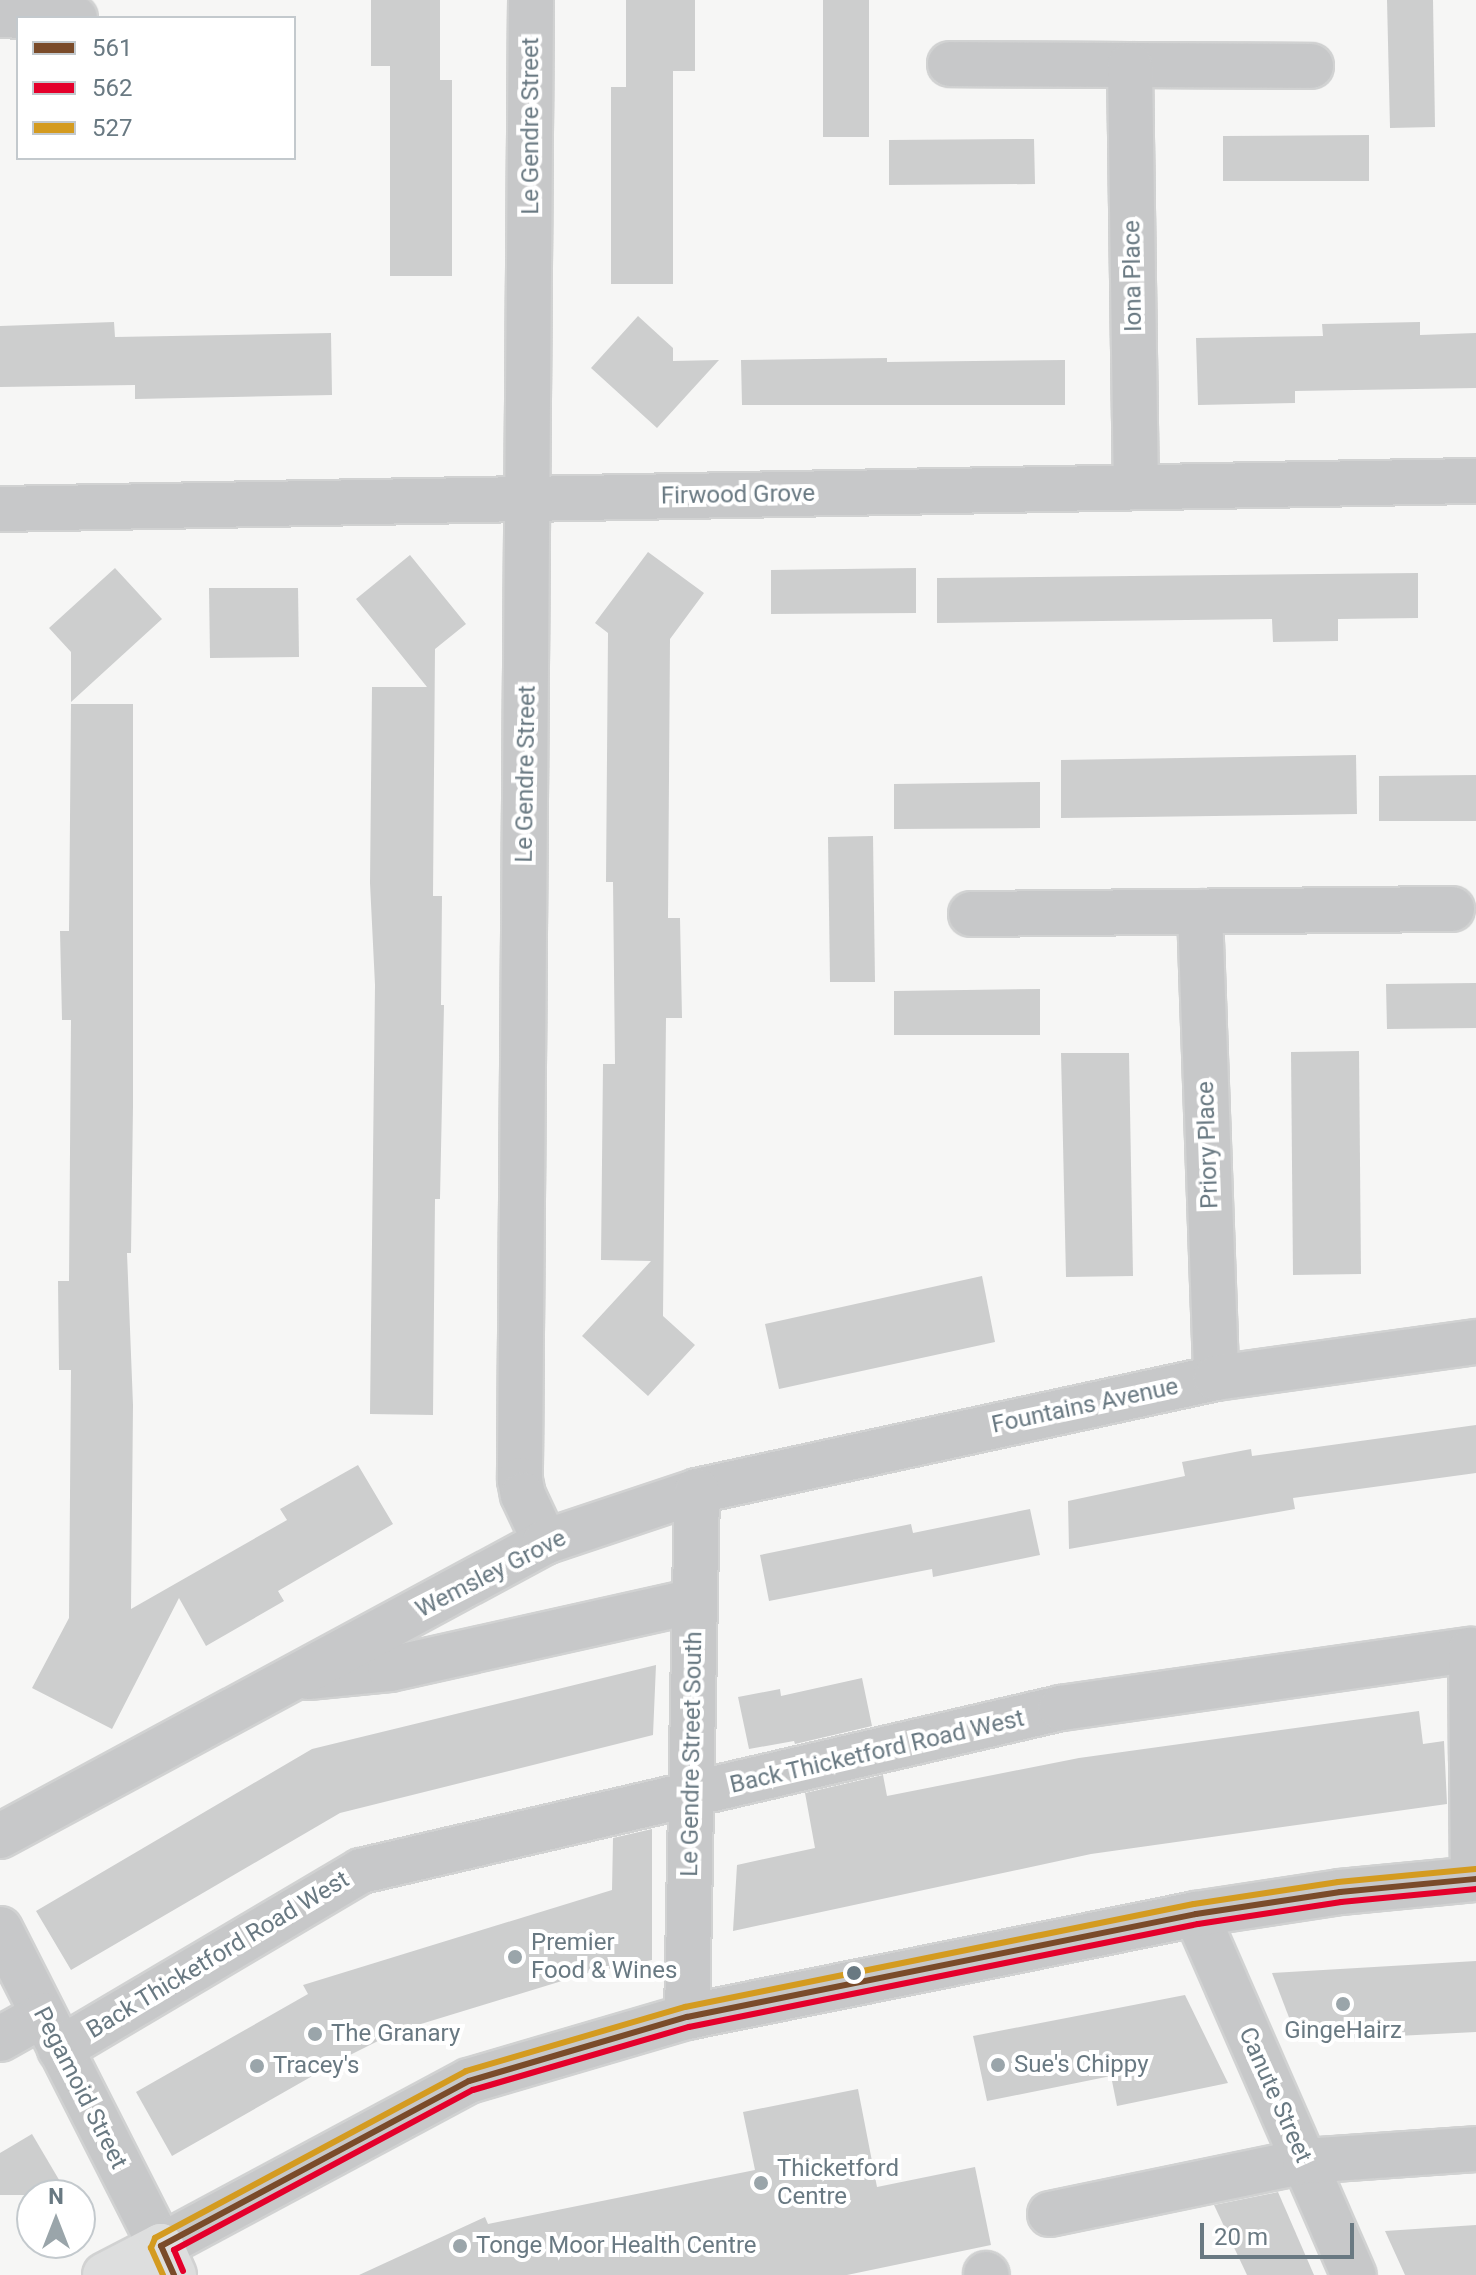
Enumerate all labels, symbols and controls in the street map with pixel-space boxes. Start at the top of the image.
legend [16,16,296,160]
text: 561 [92,34,132,62]
street label: Le Gendre Street [517,37,545,215]
text: 562 [92,74,132,102]
text: 527 [92,114,132,142]
street label: Iona Place [1118,220,1148,332]
street label: Firwood Grove [661,479,815,511]
street label: Le Gendre Street [510,685,542,863]
street label: Priory Place [1191,1081,1225,1209]
street label: Fountains Avenue [989,1372,1181,1440]
street label: Wemsley Grove [411,1524,571,1624]
street label: Le Gendre Street South [675,1631,709,1877]
street label: Back Thicketford Road West [727,1704,1027,1800]
street label: Back Thicketford Road West [81,1865,355,2045]
place label: Premier Food & Wines [531,1929,677,1985]
marker: Premier Food & Wines [506,1948,524,1966]
unlabelled marker [846,1965,862,1981]
marker: GingeHairz [1334,1995,1352,2013]
street label: Pegamoid Street [27,2002,133,2174]
place label: GingeHairz [1284,2017,1402,2045]
place label: The Granary [331,2020,460,2048]
street label: Canute Street [1232,2023,1318,2167]
marker: The Granary [306,2025,324,2043]
place label: Sue's Chippy [1014,2051,1148,2079]
place label: Tracey's [273,2052,359,2080]
marker: Sue's Chippy [989,2056,1007,2074]
marker: Tracey's [248,2057,266,2075]
place label: Thicketford Centre [777,2155,899,2211]
marker: Thicketford Centre [752,2174,770,2192]
north arrow [16,2179,96,2259]
text: N [48,2184,64,2209]
scale bar [1204,2207,1358,2257]
text: 20 m [1214,2223,1268,2251]
place label: Tonge Moor Health Centre [476,2232,757,2260]
marker: Tonge Moor Health Centre [451,2237,469,2255]

